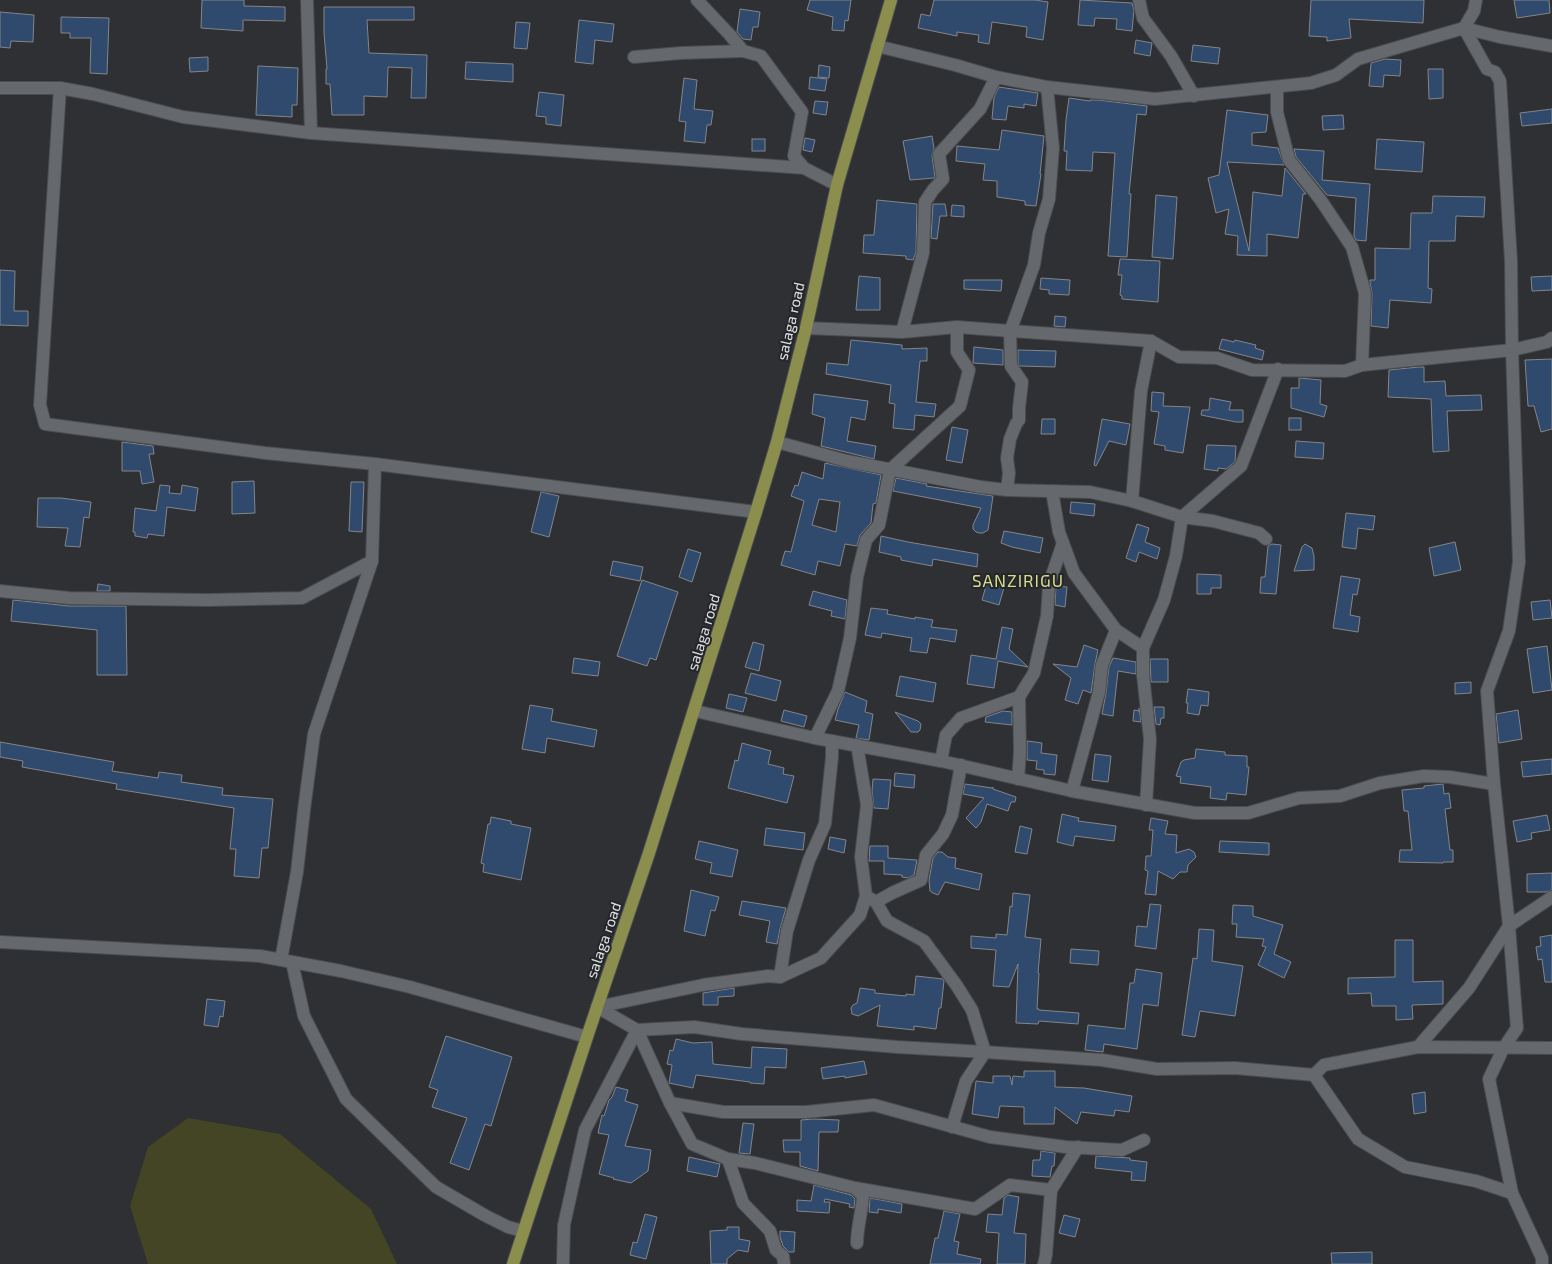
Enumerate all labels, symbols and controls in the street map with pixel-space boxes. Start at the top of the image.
street label: salaga road [772,280,808,362]
district label: SANZIRIGU [972,570,1064,590]
street label: salaga road [683,591,723,673]
street label: salaga road [582,899,624,981]

